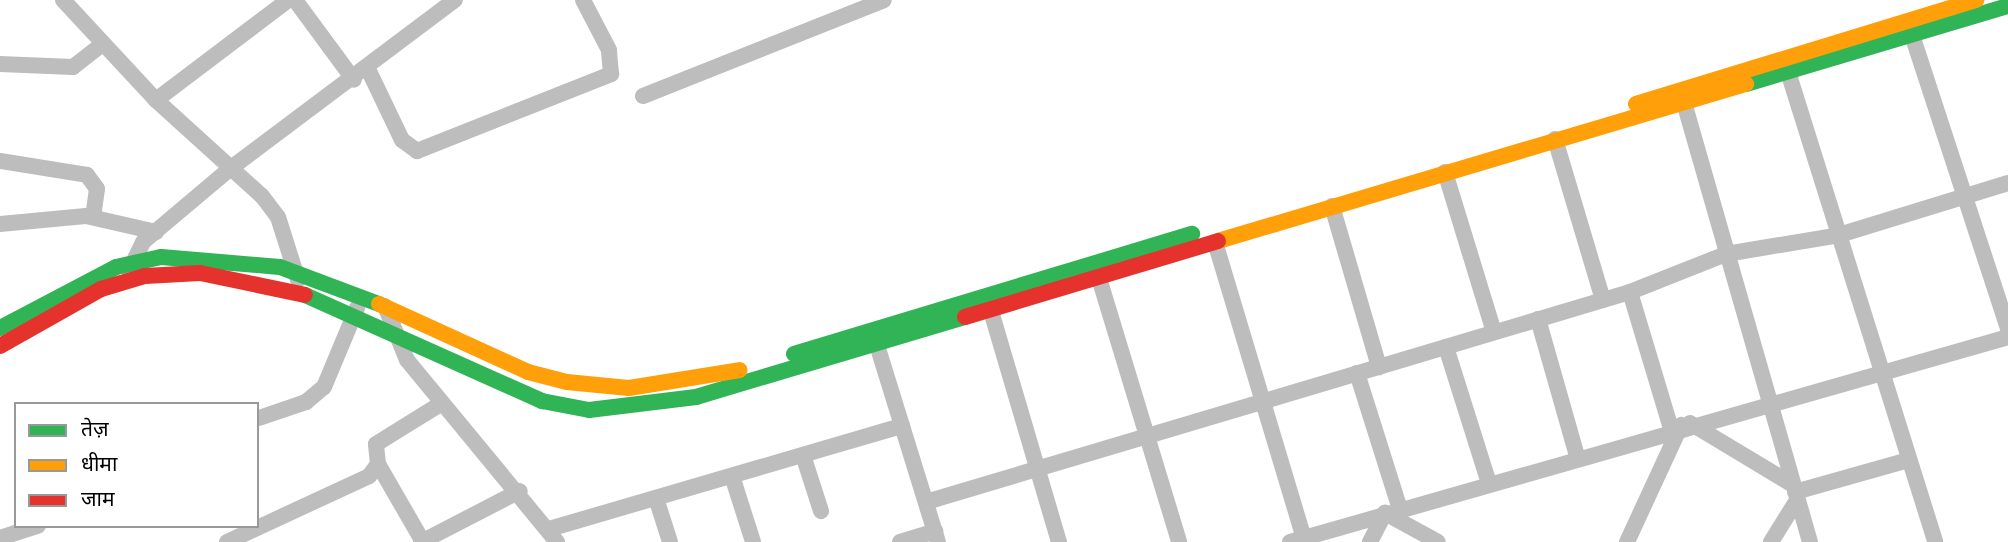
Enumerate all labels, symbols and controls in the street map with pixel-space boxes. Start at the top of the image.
legend [14,402,259,528]
text: तेज़ [81,417,109,444]
text: धीमा [81,452,117,479]
text: जाम [81,487,115,514]

